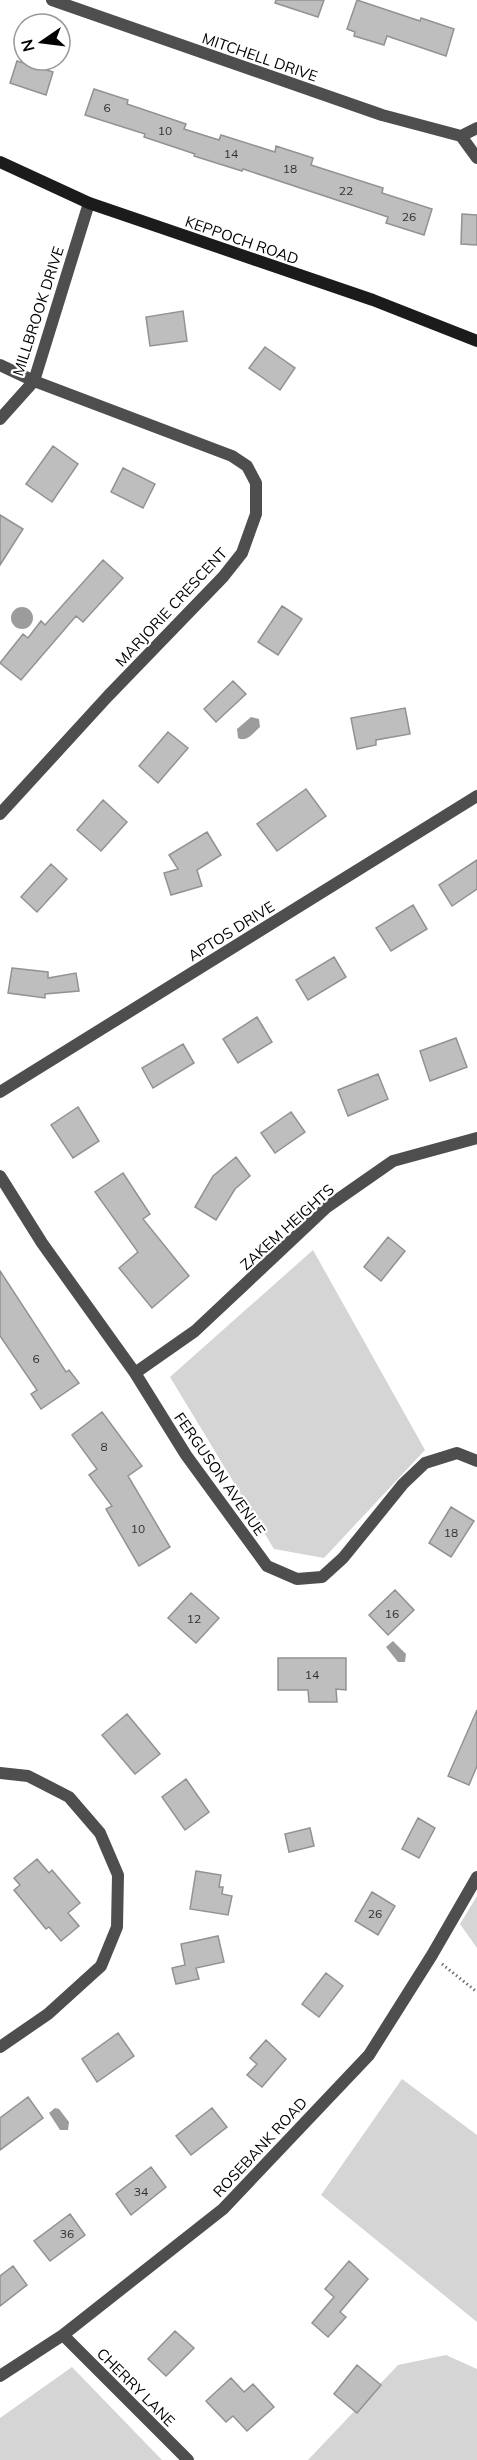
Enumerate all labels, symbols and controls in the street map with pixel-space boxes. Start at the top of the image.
north arrow [12,12,72,72]
street label: MITCHELL DRIVE [200,28,320,86]
text: N [16,37,39,54]
house number: 6 [103,100,111,115]
house number: 10 [158,123,172,138]
house number: 14 [224,146,238,161]
house number: 18 [283,161,297,176]
house number: 22 [339,183,353,198]
house number: 26 [402,209,416,224]
street label: KEPPOCH ROAD [183,212,301,268]
street label: MILLBROOK DRIVE [8,244,68,378]
street label: MARJORIE CRESCENT [111,544,231,670]
street label: APTOS DRIVE [184,897,278,965]
street label: ZAKEM HEIGHTS [236,1180,338,1274]
house number: 6 [32,1351,40,1366]
street label: FERGUSON AVENUE [170,1409,270,1539]
house number: 8 [100,1439,108,1454]
house number: 10 [131,1521,145,1536]
house number: 18 [444,1525,458,1540]
house number: 16 [385,1606,399,1621]
house number: 12 [187,1611,201,1626]
house number: 14 [305,1667,319,1682]
house number: 26 [368,1906,382,1921]
street label: ROSEBANK ROAD [209,2093,311,2201]
house number: 34 [134,2184,148,2199]
house number: 36 [60,2226,74,2241]
street label: CHERRY LANE [93,2344,179,2430]

